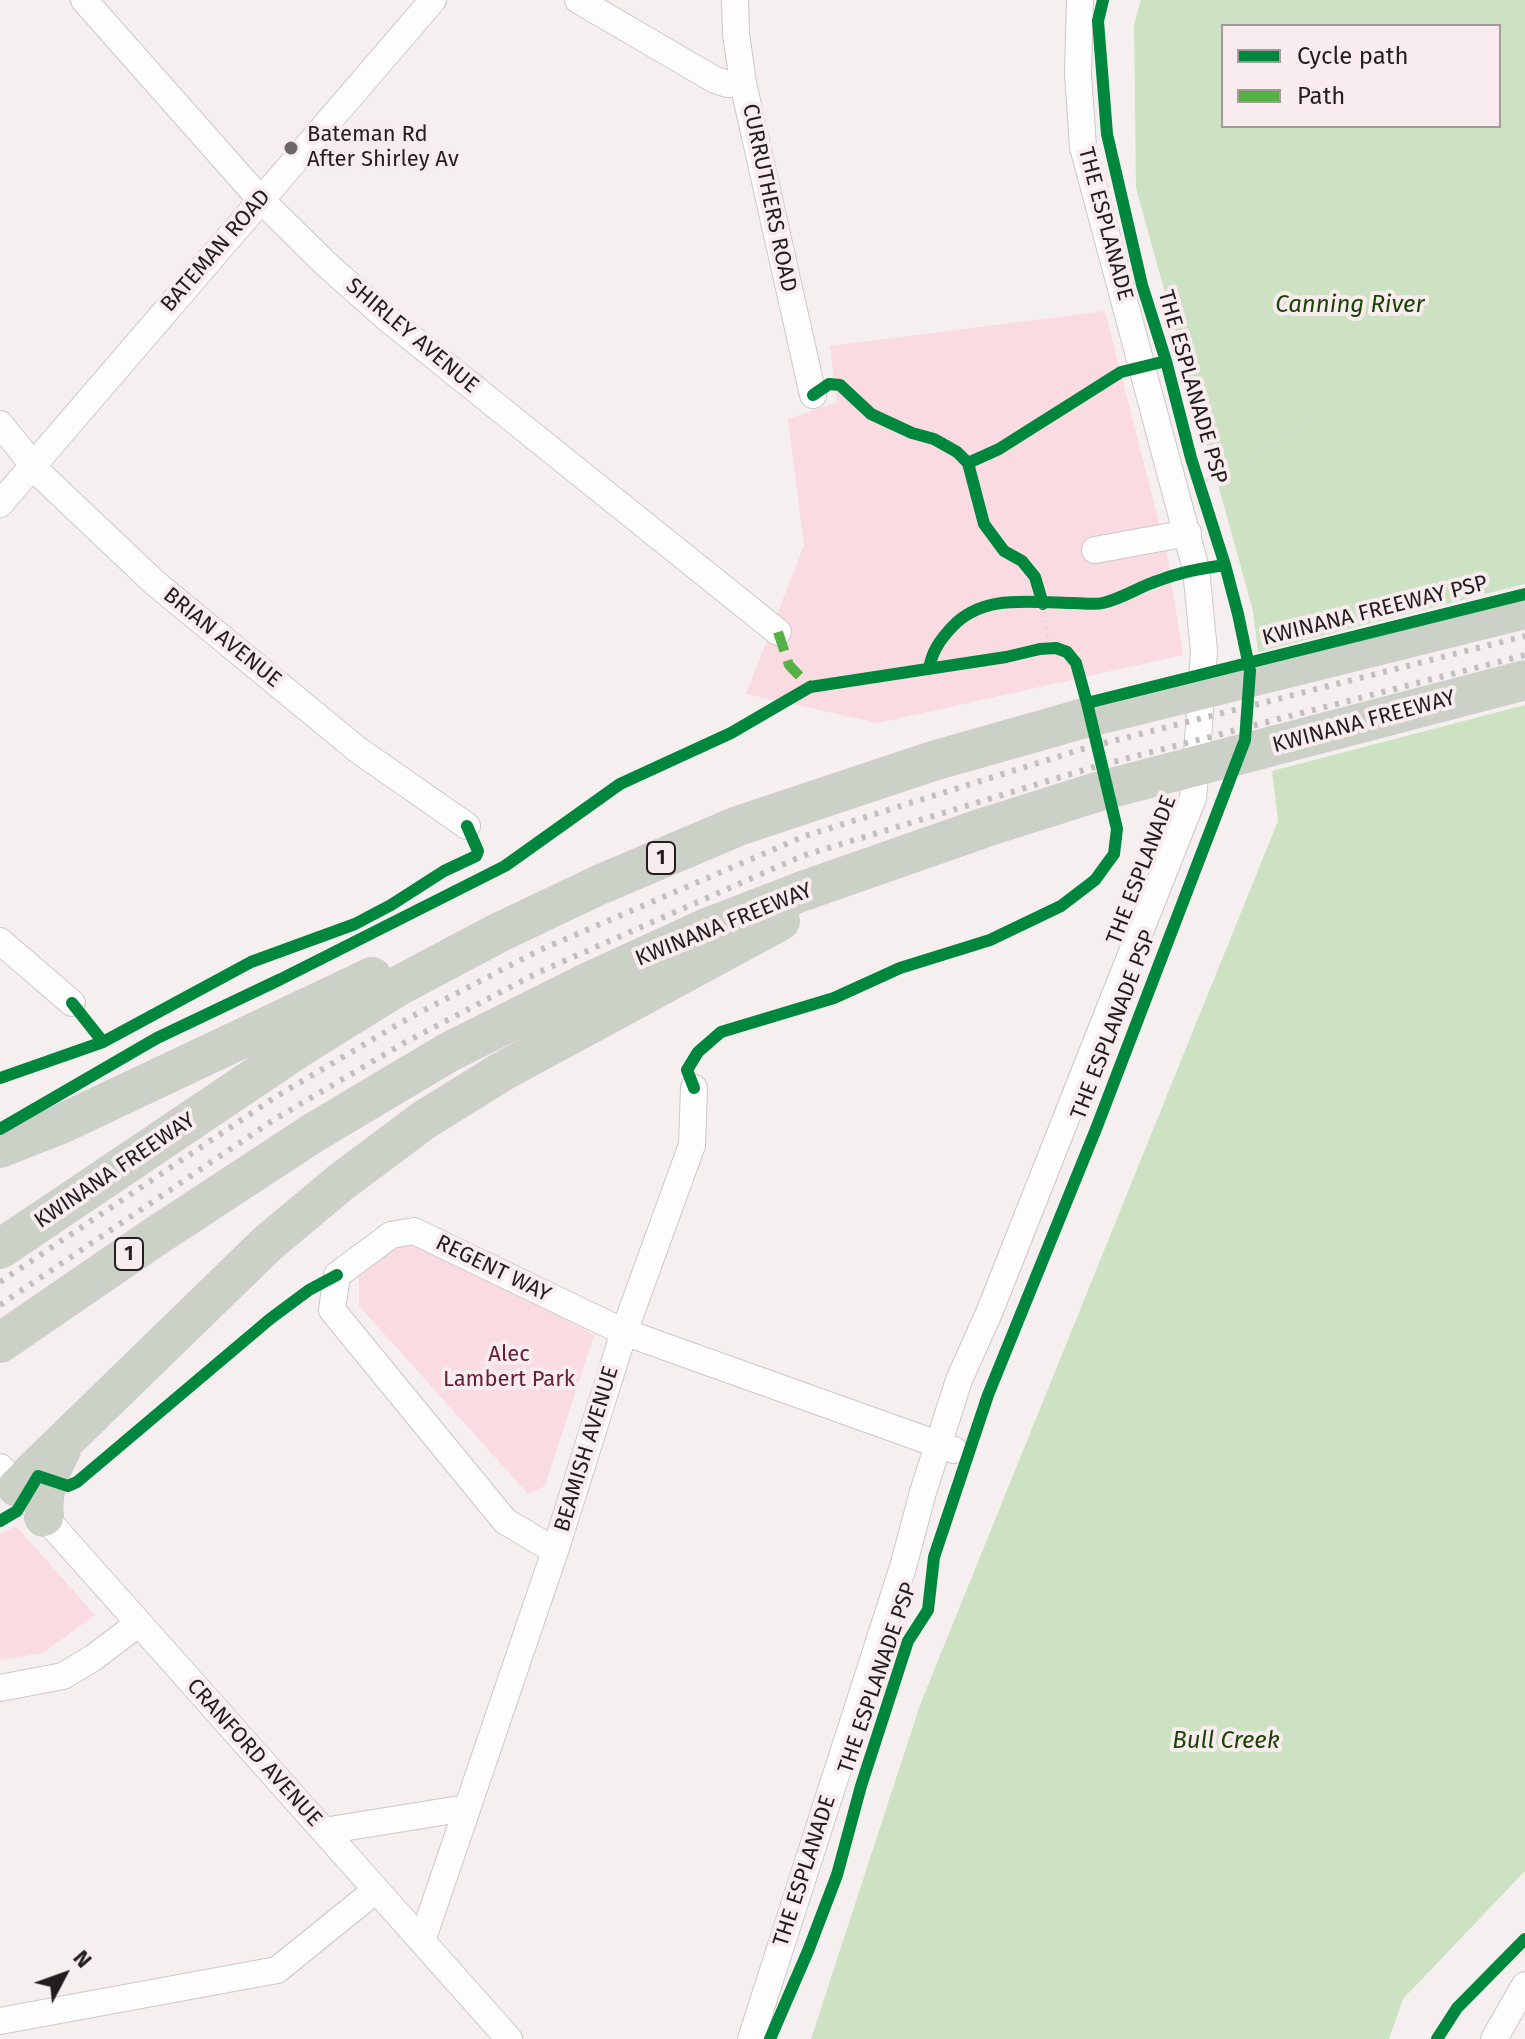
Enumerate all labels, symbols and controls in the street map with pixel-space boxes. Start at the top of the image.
legend [1221,24,1501,128]
text: Cycle path [1297,42,1409,70]
text: Path [1297,82,1345,110]
street label: CURRUTHERS ROAD [736,102,802,294]
place label: Bateman Rd After Shirley Av [307,122,459,174]
marker: Bateman Rd After Shirley Av [282,139,300,157]
street label: THE ESPLANADE [1072,145,1138,303]
street label: BATEMAN ROAD [156,184,276,318]
street label: SHIRLEY AVENUE [340,273,484,399]
street label: THE ESPLANADE PSP [1152,287,1232,487]
water label: Canning River [1275,291,1425,319]
street label: KWINANA FREEWAY PSP [1260,570,1490,652]
street label: BRIAN AVENUE [158,582,286,694]
street label: KWINANA FREEWAY [1270,685,1458,759]
street label: THE ESPLANADE [1101,792,1183,948]
road number: 1 [647,842,675,874]
street label: KWINANA FREEWAY [632,878,816,972]
street label: THE ESPLANADE PSP [1066,927,1162,1123]
street label: KWINANA FREEWAY [30,1107,200,1235]
street label: REGENT WAY [431,1230,555,1308]
road number: 1 [115,1238,143,1270]
park label: Alec Lambert Park [443,1342,575,1394]
street label: BEAMISH AVENUE [549,1363,625,1535]
street label: THE ESPLANADE PSP [833,1579,923,1777]
street label: CRANFORD AVENUE [181,1674,327,1832]
water label: Bull Creek [1172,1727,1280,1755]
street label: THE ESPLANADE [768,1792,842,1950]
north arrow [24,1935,104,2015]
text: N [68,1945,97,1973]

